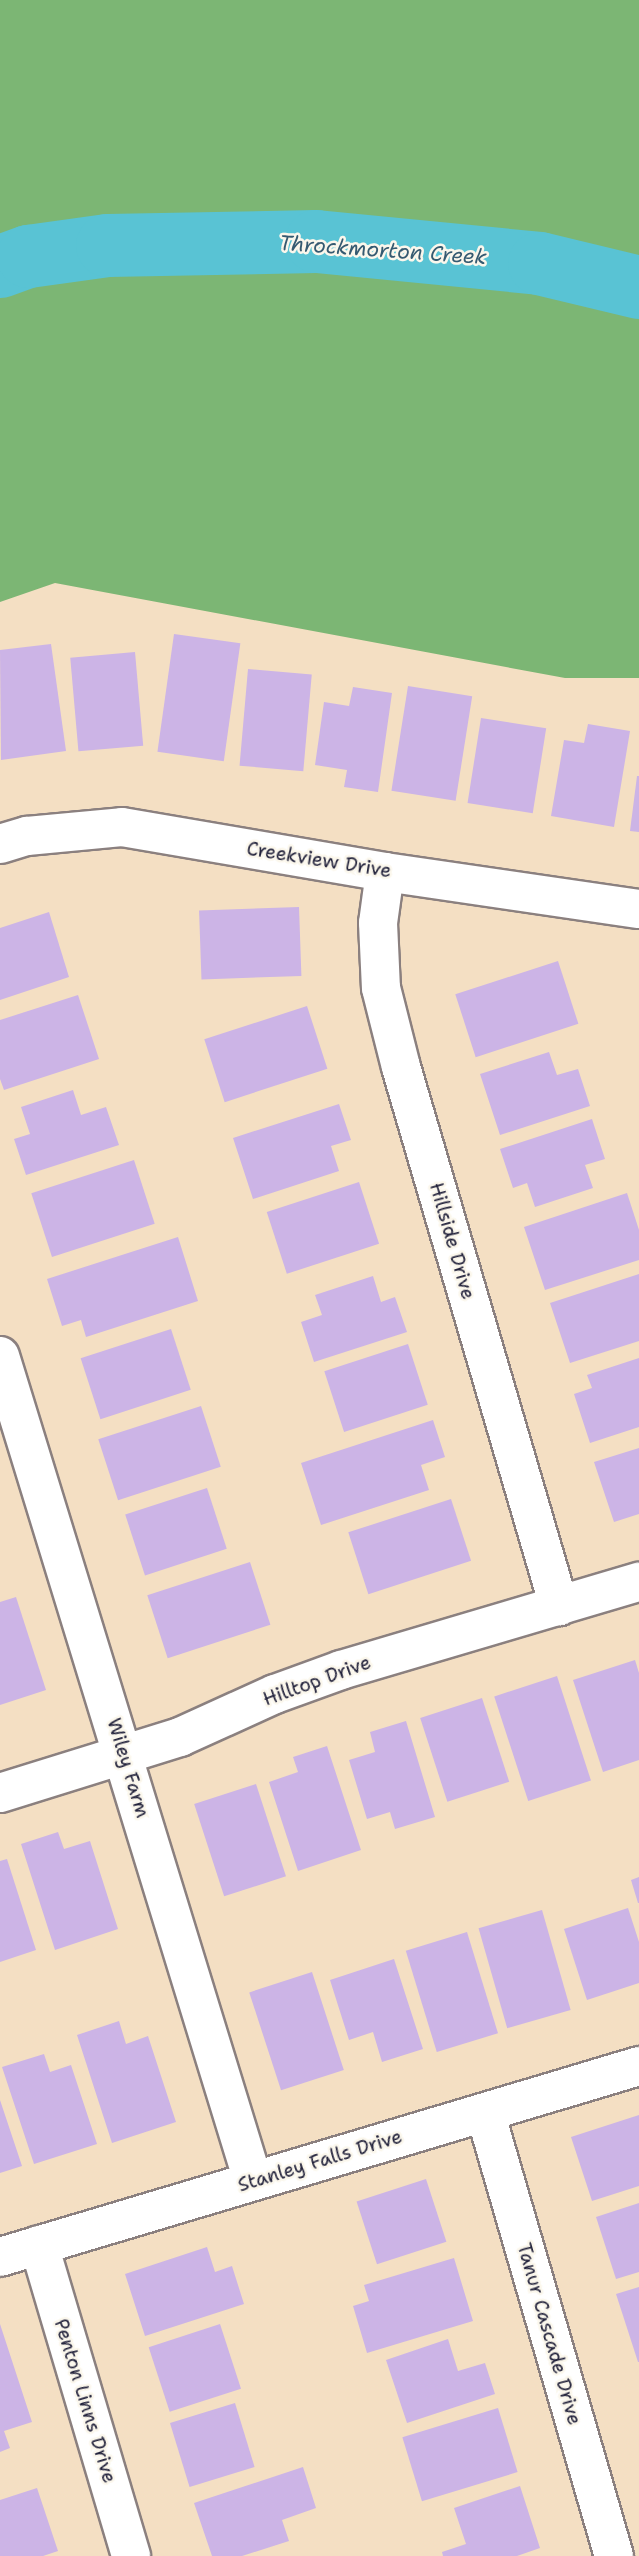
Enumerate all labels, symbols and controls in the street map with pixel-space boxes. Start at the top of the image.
water label: Throckmorton Creek [278,230,488,270]
street label: Creekview Drive [245,837,393,883]
street label: Hillside Drive [424,1180,480,1302]
street label: Hilltop Drive [260,1651,374,1711]
street label: Wiley Farm [102,1715,154,1821]
street label: Stanley Falls Drive [235,2125,405,2197]
street label: Tanur Cascade Drive [512,2241,586,2427]
street label: Penton Linns Drive [49,2316,121,2486]

